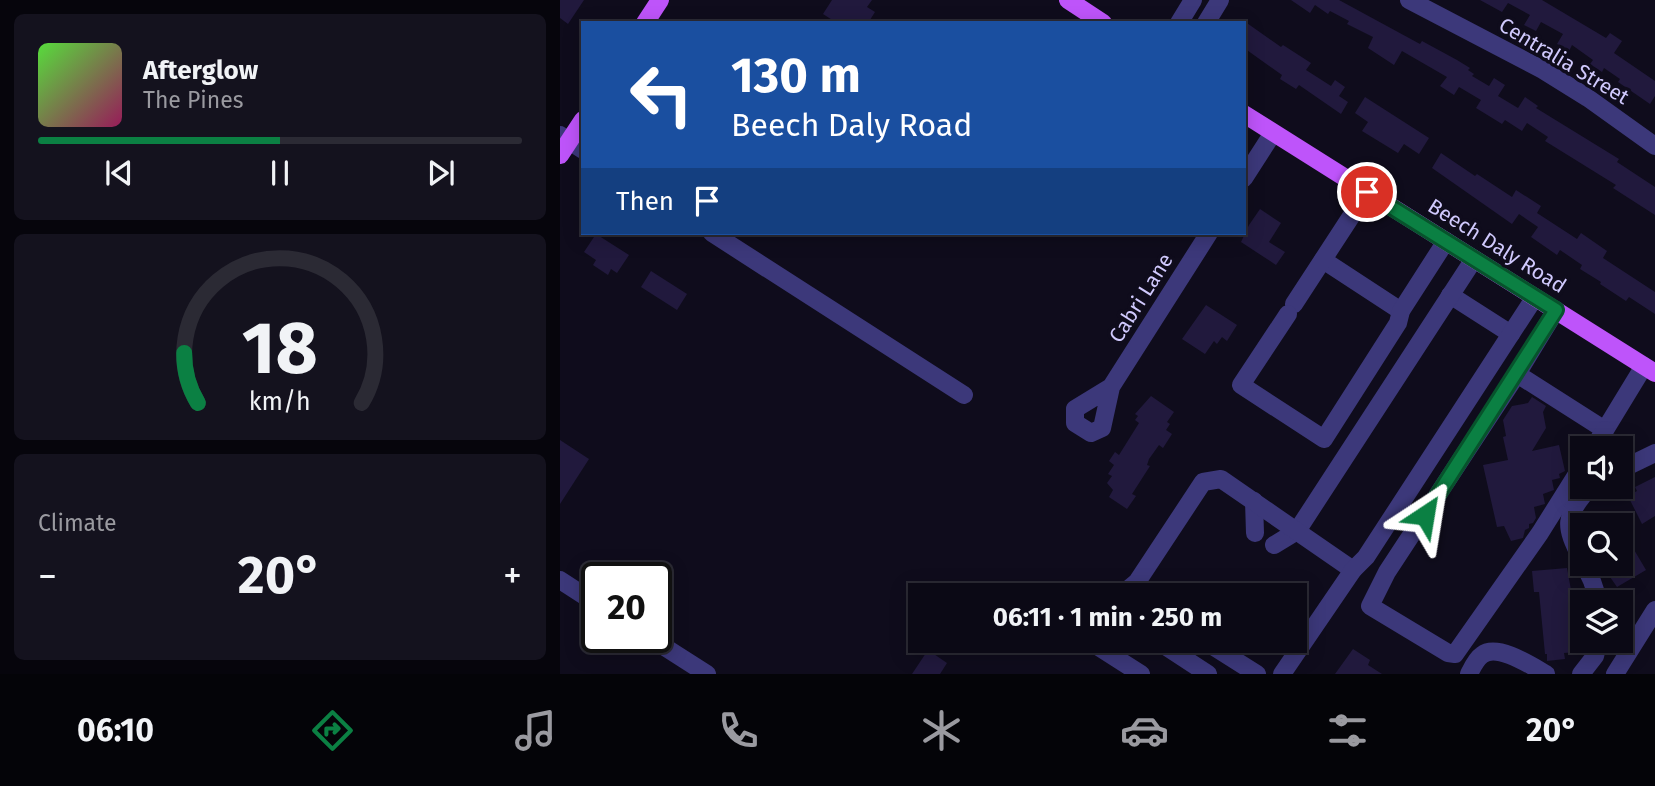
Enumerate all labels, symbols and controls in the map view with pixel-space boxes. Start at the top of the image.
street label: Centralia Street [1494,12,1634,110]
text: 130 m [731,46,861,105]
icon: left [616,49,707,140]
text: Afterglow [143,55,258,86]
text: The Pines [143,86,244,114]
text: Beech Daly Road [731,106,972,144]
icon: previous [100,154,138,192]
icon: pause [261,154,299,192]
icon: next [422,154,460,192]
pin [1337,162,1397,222]
icon: arrive [1348,173,1386,211]
icon: arrive [688,182,726,220]
text: Then [616,186,674,217]
street label: Beech Daly Road [1423,193,1571,299]
street label: Cabri Lane [1103,249,1179,347]
text: 18 [242,305,318,392]
text: km/h [249,387,311,417]
map controls [1570,436,1633,653]
button: sound [1570,436,1633,499]
position arrow [1388,478,1462,552]
text: Climate [38,509,117,537]
button: search [1570,513,1633,576]
text: 20° [238,544,322,607]
text: − [38,553,57,599]
text: + [503,553,522,599]
speed limit sign: 20 [581,562,672,653]
button: layers [1570,590,1633,653]
text: 06:11 · 1 min · 250 m [993,602,1222,633]
icon: directions [308,706,357,755]
icon: music [511,706,560,755]
icon: phone [714,706,763,755]
icon: climate [917,706,966,755]
icon: car [1120,706,1169,755]
icon: filters [1323,706,1372,755]
text: 06:10 [77,711,154,749]
text: 20° [1526,711,1578,749]

